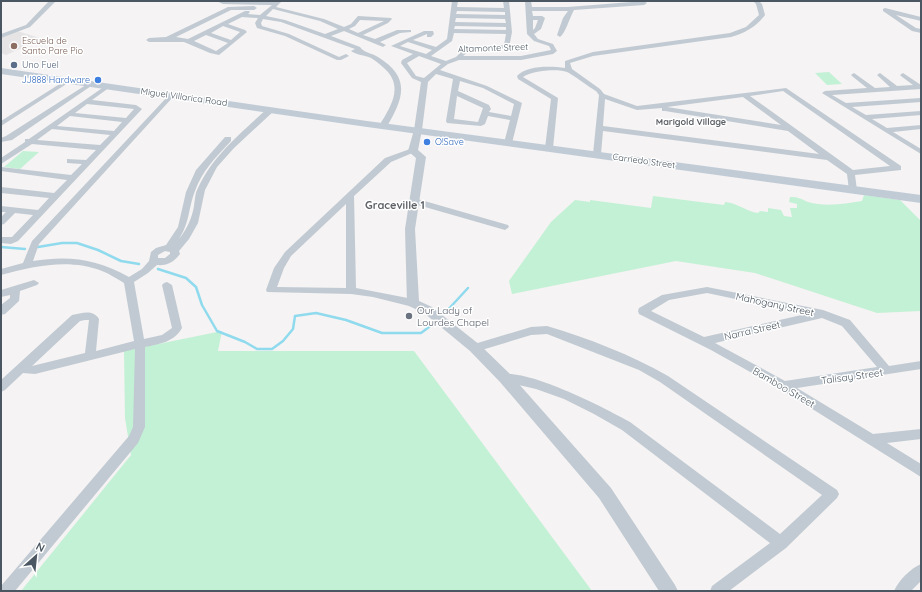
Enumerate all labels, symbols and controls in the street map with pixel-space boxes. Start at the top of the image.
place label: Escuela de Santo Pare Pio [22,35,83,56]
marker: Escuela de Santo Pare Pio [9,41,19,51]
street label: Altamonte Street [458,41,528,54]
place label: Uno Fuel [22,59,59,70]
marker: Uno Fuel [9,60,19,70]
place label: JJ888 Hardware [21,74,90,85]
marker: JJ888 Hardware [93,75,103,85]
street label: Miguel Villarica Road [140,85,228,108]
district label: Marigold Village [656,116,726,127]
place label: O!Save [435,136,464,147]
marker: O!Save [422,137,432,147]
street label: Carriedo Street [612,151,676,170]
district label: Graceville 1 [365,198,425,212]
street label: Mahogany Street [735,290,816,319]
place label: Our Lady of Lourdes Chapel [417,304,489,329]
marker: Our Lady of Lourdes Chapel [404,311,414,321]
street label: Narra Street [723,318,782,343]
street label: Bamboo Street [750,364,818,411]
street label: Talisay Street [820,366,884,387]
north arrow [16,536,56,576]
text: N [34,539,47,555]

